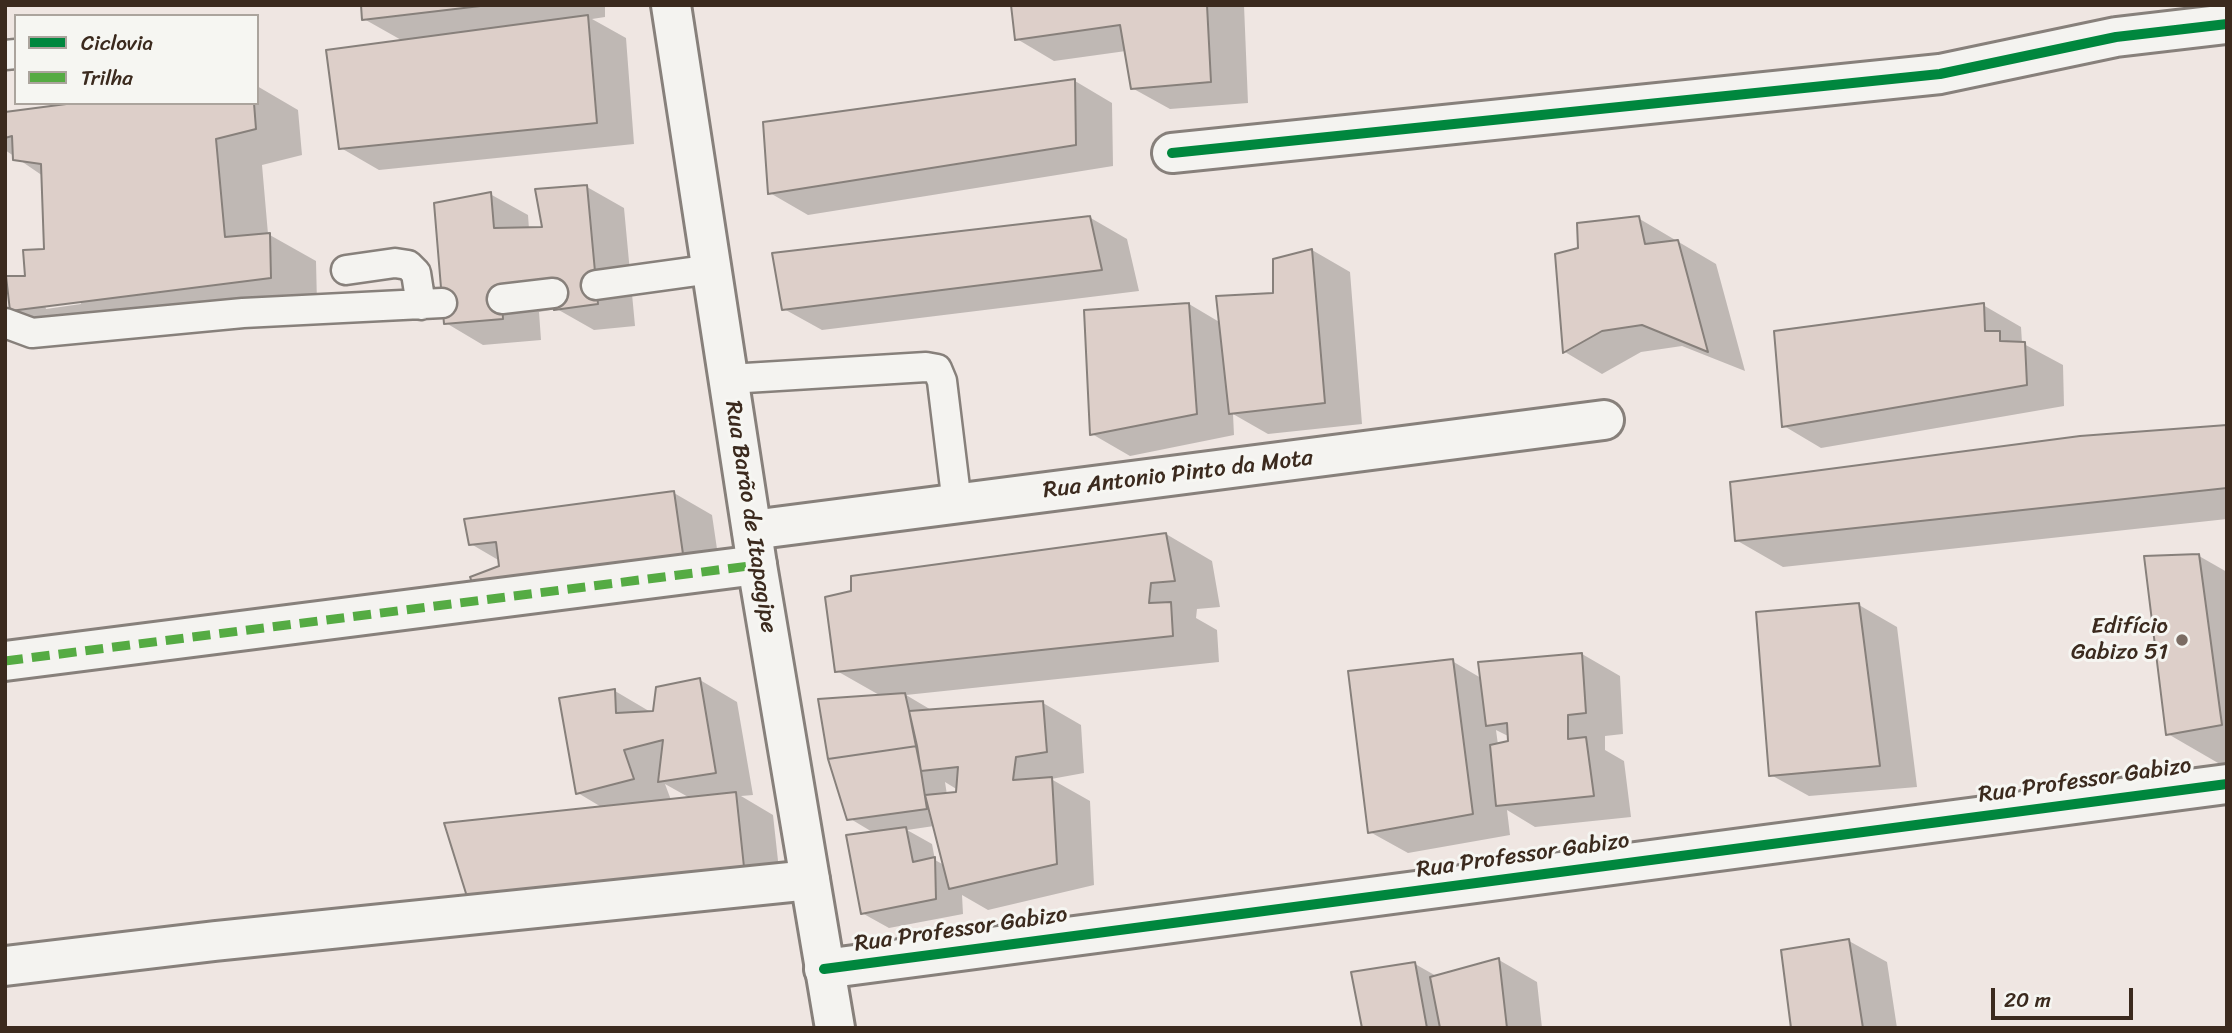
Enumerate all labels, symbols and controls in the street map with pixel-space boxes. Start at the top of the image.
legend [14,14,259,105]
text: Ciclovia [81,24,153,62]
text: Trilha [81,59,133,97]
street label: Rua Barão de Itapagipe [718,399,782,635]
street label: Rua Antonio Pinto da Mota [1042,445,1314,505]
place label: Edifício Gabizo 51 [2071,613,2168,667]
marker: Edifício Gabizo 51 [2174,632,2190,648]
street label: Rua Professor Gabizo [1977,752,2193,810]
street label: Rua Professor Gabizo [1415,827,1631,885]
street label: Rua Professor Gabizo [853,901,1069,959]
scale bar [1994,974,2136,1018]
text: 20 m [2004,981,2051,1019]

